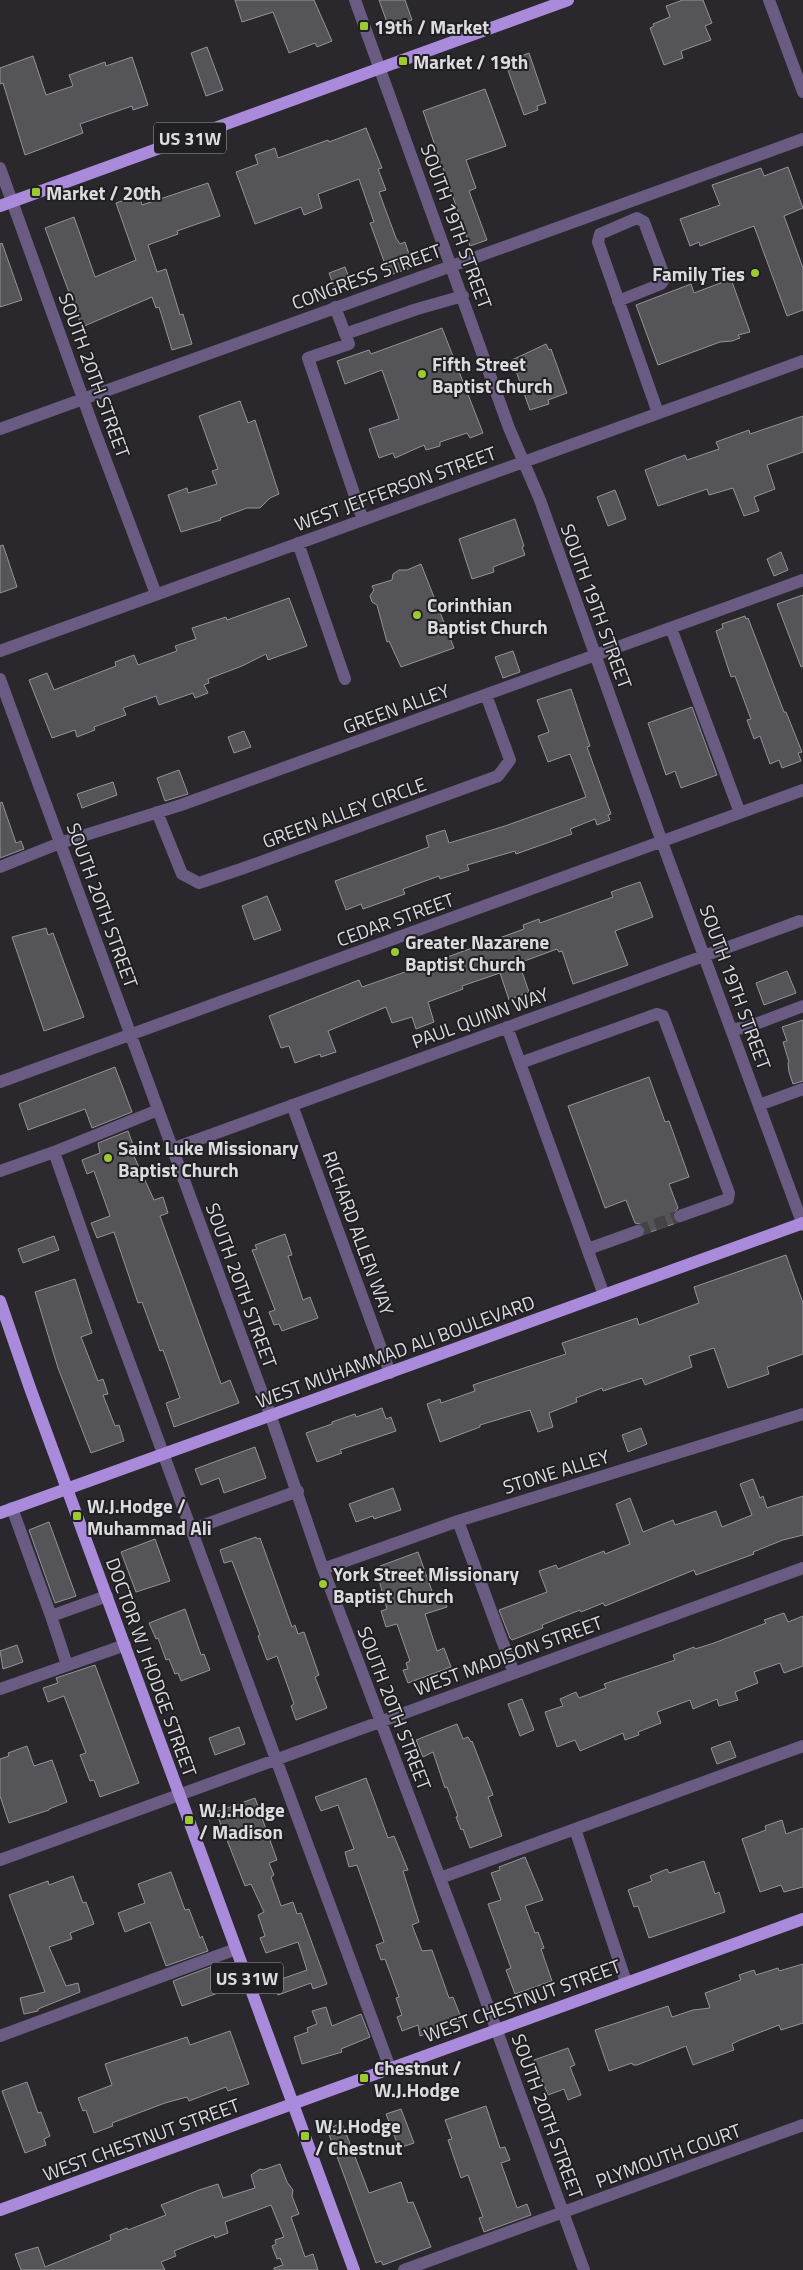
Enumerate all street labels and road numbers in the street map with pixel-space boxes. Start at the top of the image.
road number: US 31W [154,122,226,154]
street label: SOUTH 19TH STREET [414,140,500,312]
street label: CONGRESS STREET [287,235,445,317]
street label: SOUTH 20TH STREET [52,289,138,461]
street label: WEST JEFFERSON STREET [290,438,500,538]
street label: SOUTH 19TH STREET [554,520,640,692]
street label: GREEN ALLEY [339,675,454,741]
street label: GREEN ALLEY CIRCLE [258,769,430,855]
street label: SOUTH 20TH STREET [60,819,146,991]
street label: CEDAR STREET [332,884,458,954]
street label: SOUTH 19TH STREET [693,901,779,1073]
street label: PAUL QUINN WAY [407,979,553,1055]
street label: RICHARD ALLEN WAY [316,1147,402,1320]
street label: SOUTH 20TH STREET [199,1199,285,1371]
street label: WEST MUHAMMAD ALI BOULEVARD [251,1287,539,1415]
street label: STONE ALLEY [499,1441,614,1501]
street label: DOCTOR W J HODGE STREET [99,1554,205,1780]
street label: WEST MADISON STREET [410,1607,606,1703]
street label: SOUTH 20TH STREET [350,1622,440,1794]
street label: WEST CHESTNUT STREET [419,1951,625,2049]
road number: US 31W [211,1962,283,1994]
street label: SOUTH 20TH STREET [505,2030,591,2202]
street label: WEST CHESTNUT STREET [38,2090,244,2188]
street label: PLYMOUTH COURT [591,2115,745,2195]

